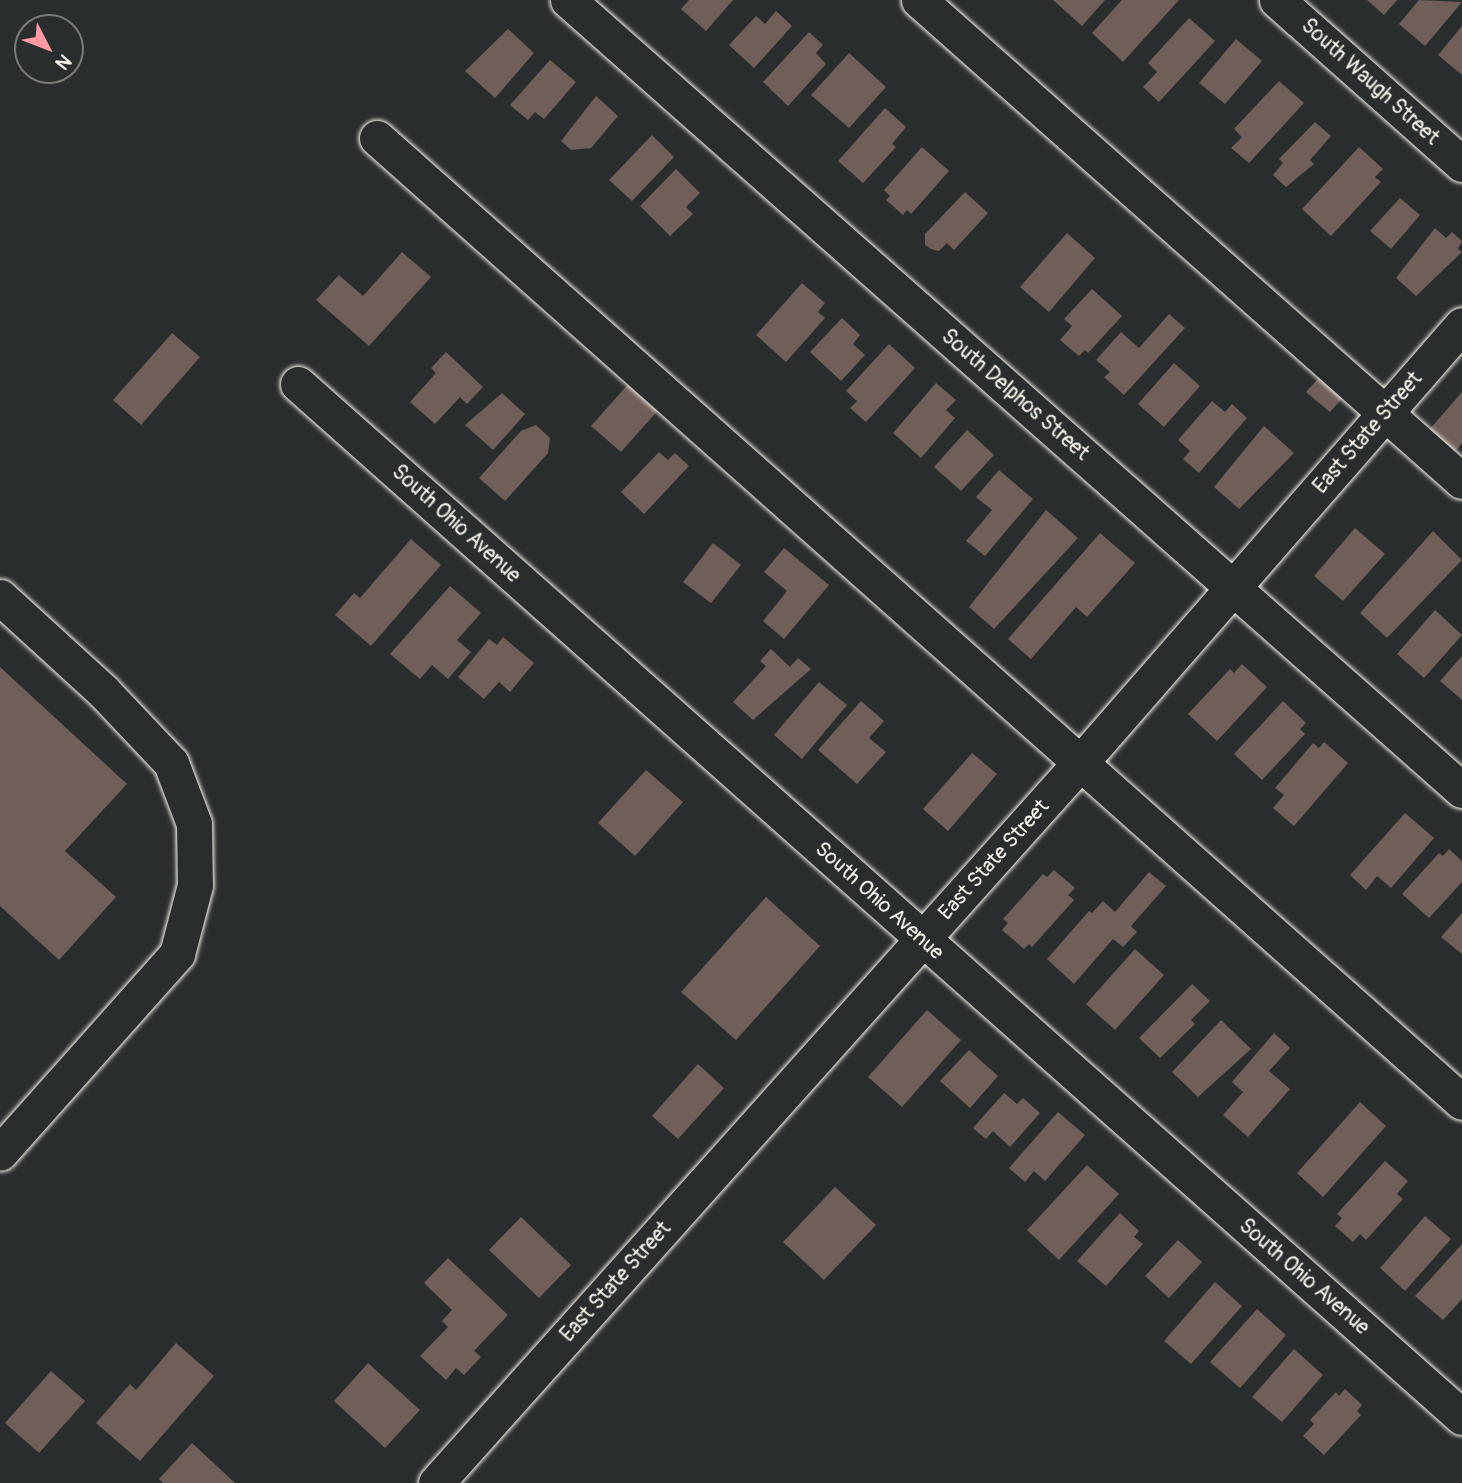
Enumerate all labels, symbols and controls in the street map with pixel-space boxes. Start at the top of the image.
street label: South Waugh Street [1296,13,1444,151]
north arrow [14,14,84,84]
text: N [50,49,76,75]
street label: South Delphos Street [936,324,1094,466]
street label: East State Street [1308,367,1428,499]
street label: South Ohio Avenue [386,460,526,588]
street label: East State Street [933,795,1055,925]
street label: South Ohio Avenue [809,837,949,965]
street label: South Ohio Avenue [1234,1214,1374,1340]
street label: East State Street [555,1217,677,1347]

